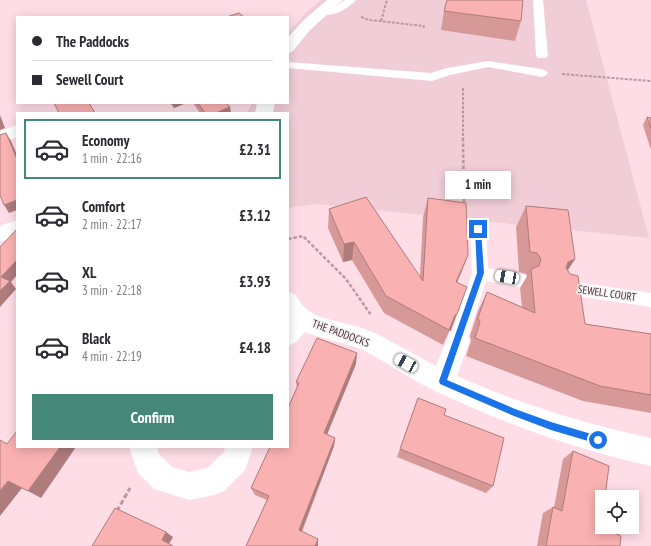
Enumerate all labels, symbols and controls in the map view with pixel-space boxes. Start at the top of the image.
text: The Paddocks [56,32,129,51]
text: Sewell Court [56,70,123,89]
icon: car [34,131,70,167]
text: Economy [82,131,130,150]
text: £2.31 [239,140,271,159]
text: 1 min · 22:16 [82,150,142,167]
callout: 1 min [445,171,511,199]
text: 1 min [465,176,491,193]
icon: car [34,197,70,233]
text: Comfort [82,197,125,216]
text: £3.12 [239,206,271,225]
text: 2 min · 22:17 [82,216,142,233]
route end [469,220,487,238]
icon: car [34,263,70,299]
text: XL [82,263,96,282]
car [494,269,520,285]
text: £3.93 [239,272,271,291]
text: 3 min · 22:18 [82,282,142,299]
street label: SEWELL COURT [577,282,637,304]
street label: THE PADDOCKS [310,316,372,350]
icon: car [34,329,70,365]
text: Black [82,329,111,348]
text: £4.18 [239,338,271,357]
text: 4 min · 22:19 [82,348,142,365]
car [393,352,419,374]
button: Confirm [32,394,273,440]
route start [589,431,607,449]
map controls [595,490,639,534]
button: locate [595,490,639,534]

